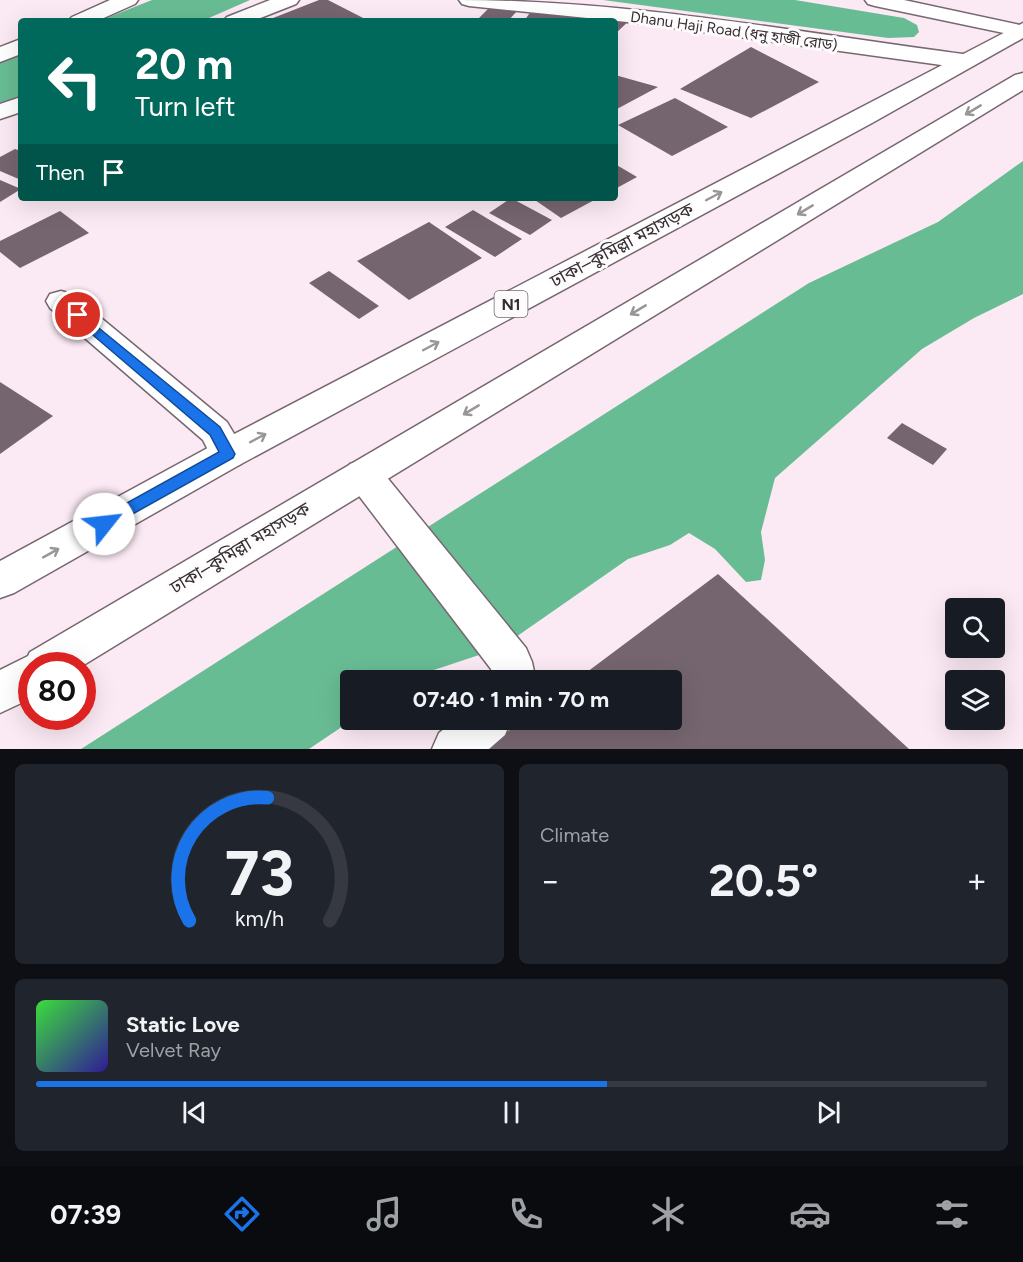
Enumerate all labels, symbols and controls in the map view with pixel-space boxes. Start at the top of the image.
street label: Dhanu Haji Road (ধনু হাজী রোড) [629,8,839,54]
text: 20 m [135,39,233,90]
icon: left [36,42,114,120]
text: Turn left [135,90,235,123]
one-way arrow [965,104,982,116]
icon: arrive [97,156,130,189]
text: Then [36,159,85,186]
one-way arrow [705,190,722,202]
street label: ঢাকা–কুমিল্লা মহাসড়ক [546,198,698,293]
one-way arrow [797,204,814,216]
pin [52,289,103,340]
road number: N1 [494,291,528,317]
icon: arrive [61,298,94,331]
one-way arrow [630,304,647,316]
one-way arrow [421,340,439,352]
one-way arrow [463,404,480,416]
one-way arrow [249,432,267,443]
position arrow [72,492,136,556]
street label: ঢাকা–কুমিল্লা মহাসড়ক [165,497,314,599]
one-way arrow [42,547,59,559]
map controls [945,598,1005,730]
button: search [945,598,1005,658]
speed limit sign: 80 [18,652,96,730]
button: layers [945,670,1005,730]
text: 07:40 · 1 min · 70 m [413,686,609,713]
text: Climate [540,823,609,847]
text: 73 [225,836,294,911]
text: 20.5° [709,853,818,907]
text: − [540,861,561,900]
text: + [966,861,987,900]
text: km/h [235,906,284,931]
text: Static Love [126,1011,240,1038]
text: Velvet Ray [126,1038,221,1062]
icon: previous [178,1096,211,1129]
icon: pause [495,1096,528,1129]
icon: next [812,1096,845,1129]
icon: directions [221,1193,263,1235]
icon: music [363,1193,405,1235]
icon: phone [505,1193,547,1235]
icon: climate [647,1193,689,1235]
icon: car [789,1193,831,1235]
icon: filters [931,1193,973,1235]
text: 07:39 [50,1198,121,1231]

